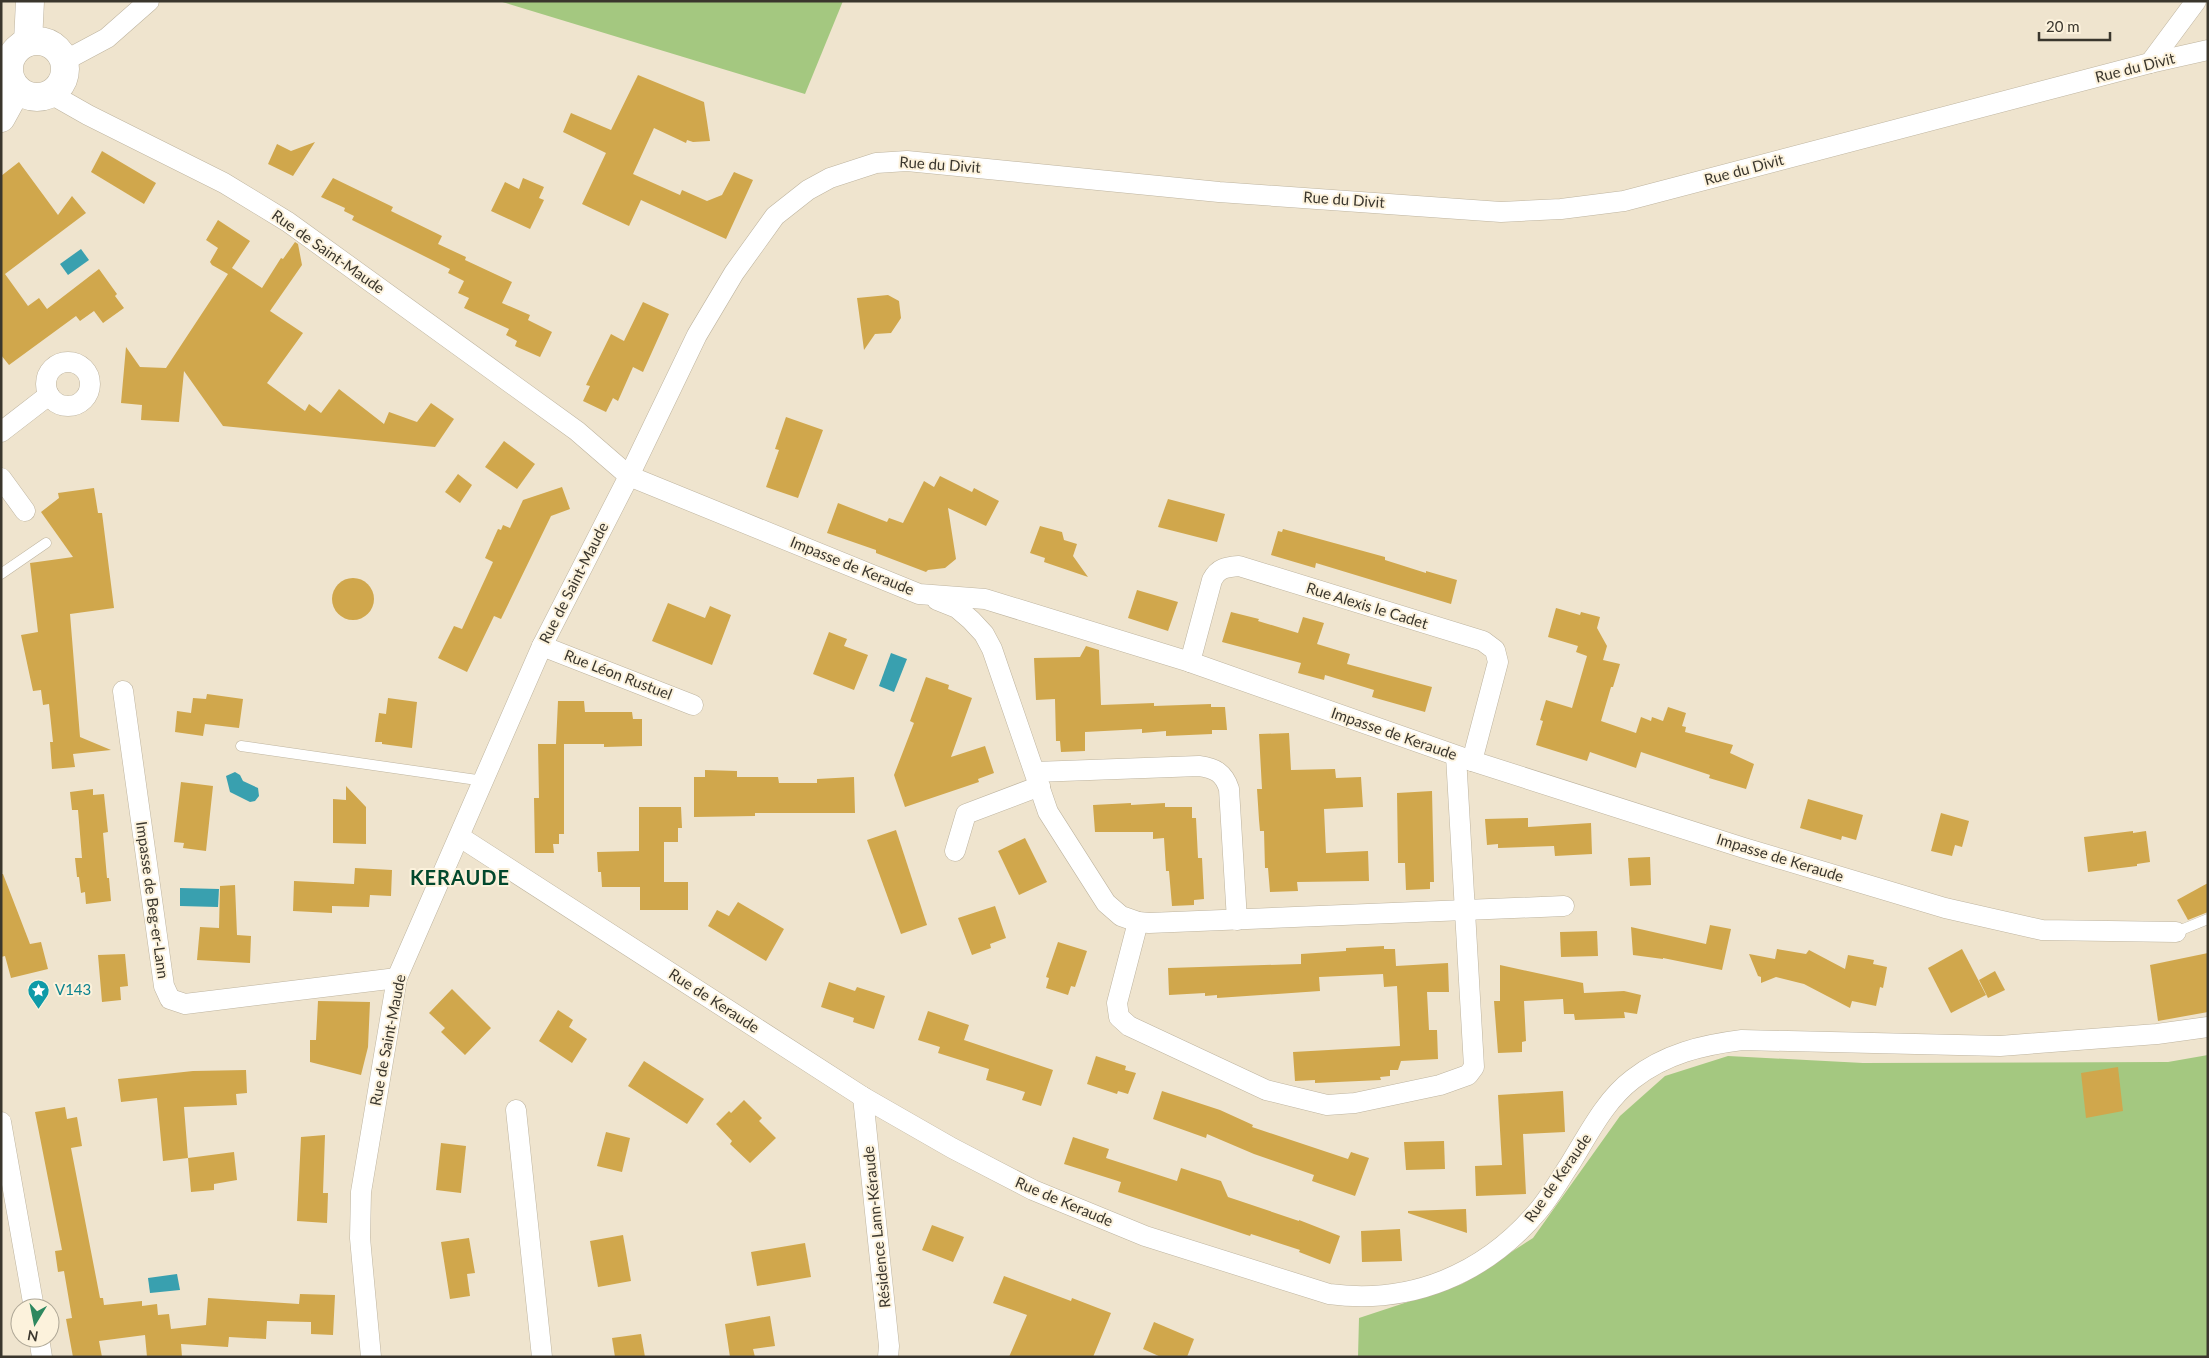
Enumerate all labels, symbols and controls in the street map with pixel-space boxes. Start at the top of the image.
scale bar [2039,10,2110,42]
text: 20 m [2046,17,2080,35]
street label: Rue du Divit [2093,48,2177,86]
street label: Rue du Divit [1702,150,1786,188]
street label: Rue du Divit [899,152,982,176]
street label: Rue du Divit [1303,187,1386,211]
street label: Rue de Saint-Maude [269,206,388,297]
street label: Rue de Saint-Maude [535,519,611,646]
street label: Impasse de Keraude [788,532,917,598]
street label: Rue Alexis le Cadet [1304,578,1431,632]
street label: Rue Léon Rustuel [562,645,675,703]
street label: Impasse de Keraude [1329,703,1460,763]
street label: Impasse de Beg-er-Lann [133,820,173,980]
street label: Impasse de Keraude [1715,829,1846,885]
district label: KERAUDE [410,865,510,889]
street label: Rue de Keraude [666,964,763,1036]
street label: Rue de Saint-Maude [365,972,409,1107]
place icon: V143 [27,978,51,1009]
place label: V143 [55,980,91,998]
street label: Rue de Keraude [1520,1130,1594,1225]
street label: Résidence Lann-Kéraude [859,1145,893,1309]
street label: Rue de Keraude [1013,1172,1116,1230]
north arrow [10,1298,60,1348]
text: N [26,1327,39,1346]

